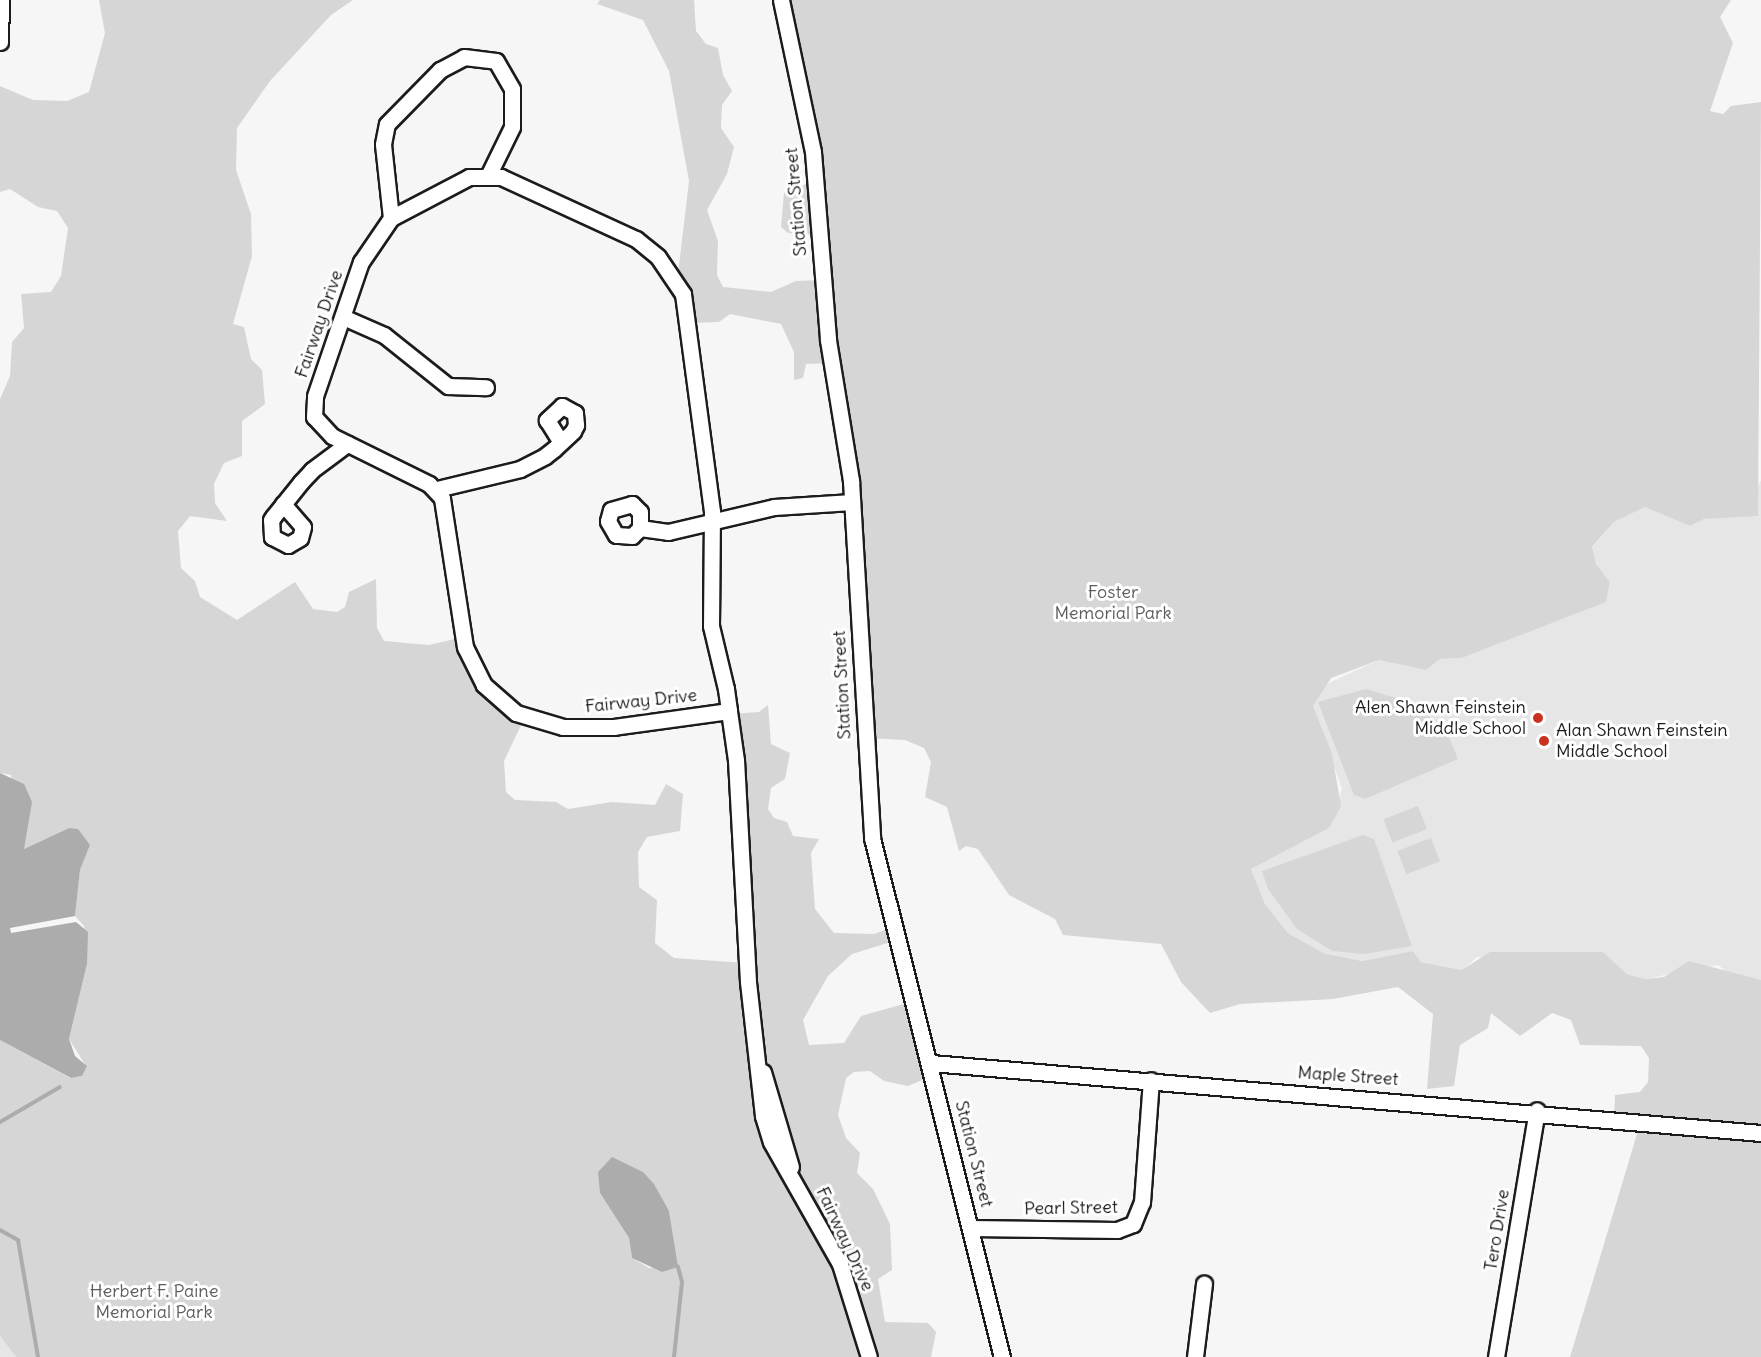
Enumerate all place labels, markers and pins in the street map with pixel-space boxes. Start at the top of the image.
place label: Alen Shawn Feinstein Middle School [1355,697,1526,740]
marker: Alen Shawn Feinstein Middle School [1531,711,1545,725]
place label: Alan Shawn Feinstein Middle School [1556,720,1728,762]
marker: Alan Shawn Feinstein Middle School [1537,734,1551,748]

